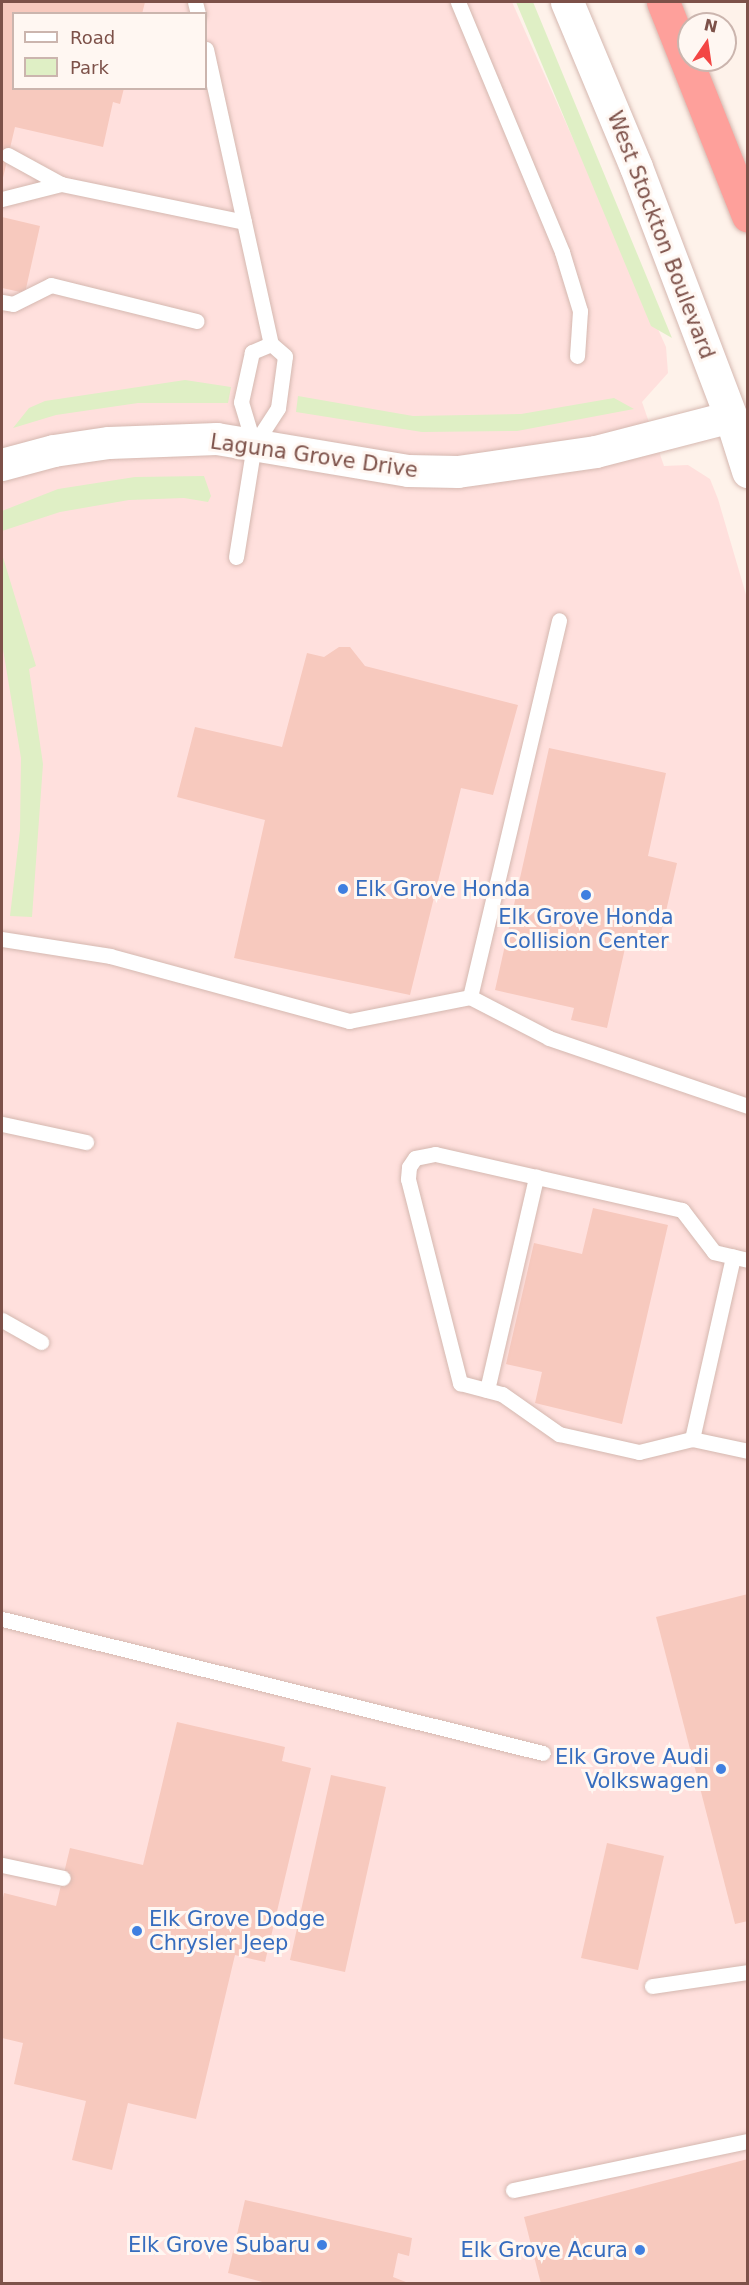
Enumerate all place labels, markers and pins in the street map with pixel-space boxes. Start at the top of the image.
place label: Elk Grove Honda [355,876,530,902]
marker: Elk Grove Honda [336,882,350,896]
marker: Elk Grove Honda Collision Center [579,888,593,902]
place label: Elk Grove Honda Collision Center [498,904,674,954]
place label: Elk Grove Audi Volkswagen [555,1744,709,1794]
marker: Elk Grove Audi Volkswagen [714,1762,728,1776]
place label: Elk Grove Dodge Chrysler Jeep [149,1906,325,1956]
marker: Elk Grove Dodge Chrysler Jeep [130,1924,144,1938]
place label: Elk Grove Subaru [128,2232,310,2258]
place label: Elk Grove Acura [460,2237,628,2263]
marker: Elk Grove Subaru [315,2238,329,2252]
marker: Elk Grove Acura [633,2243,647,2257]

